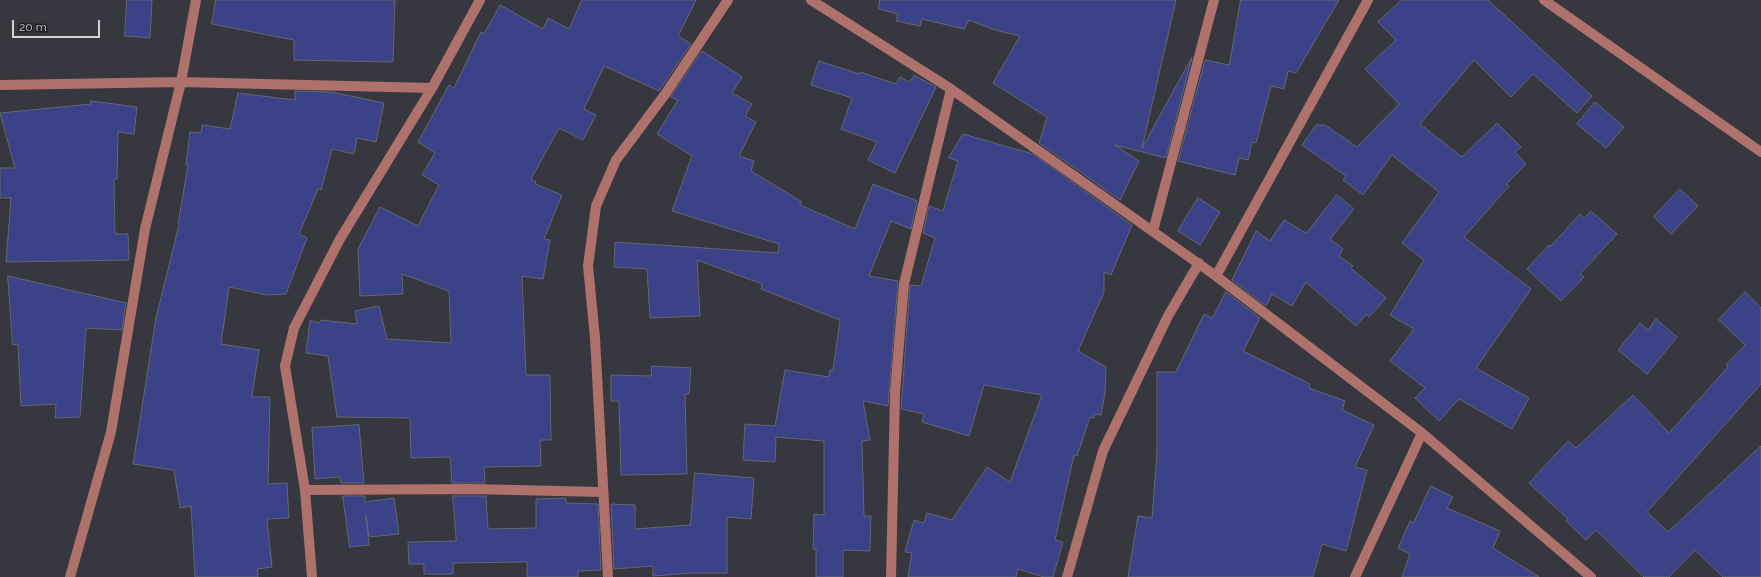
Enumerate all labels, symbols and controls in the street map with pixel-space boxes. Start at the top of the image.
scale bar [14,12,102,38]
text: 20 m [19,20,47,34]

